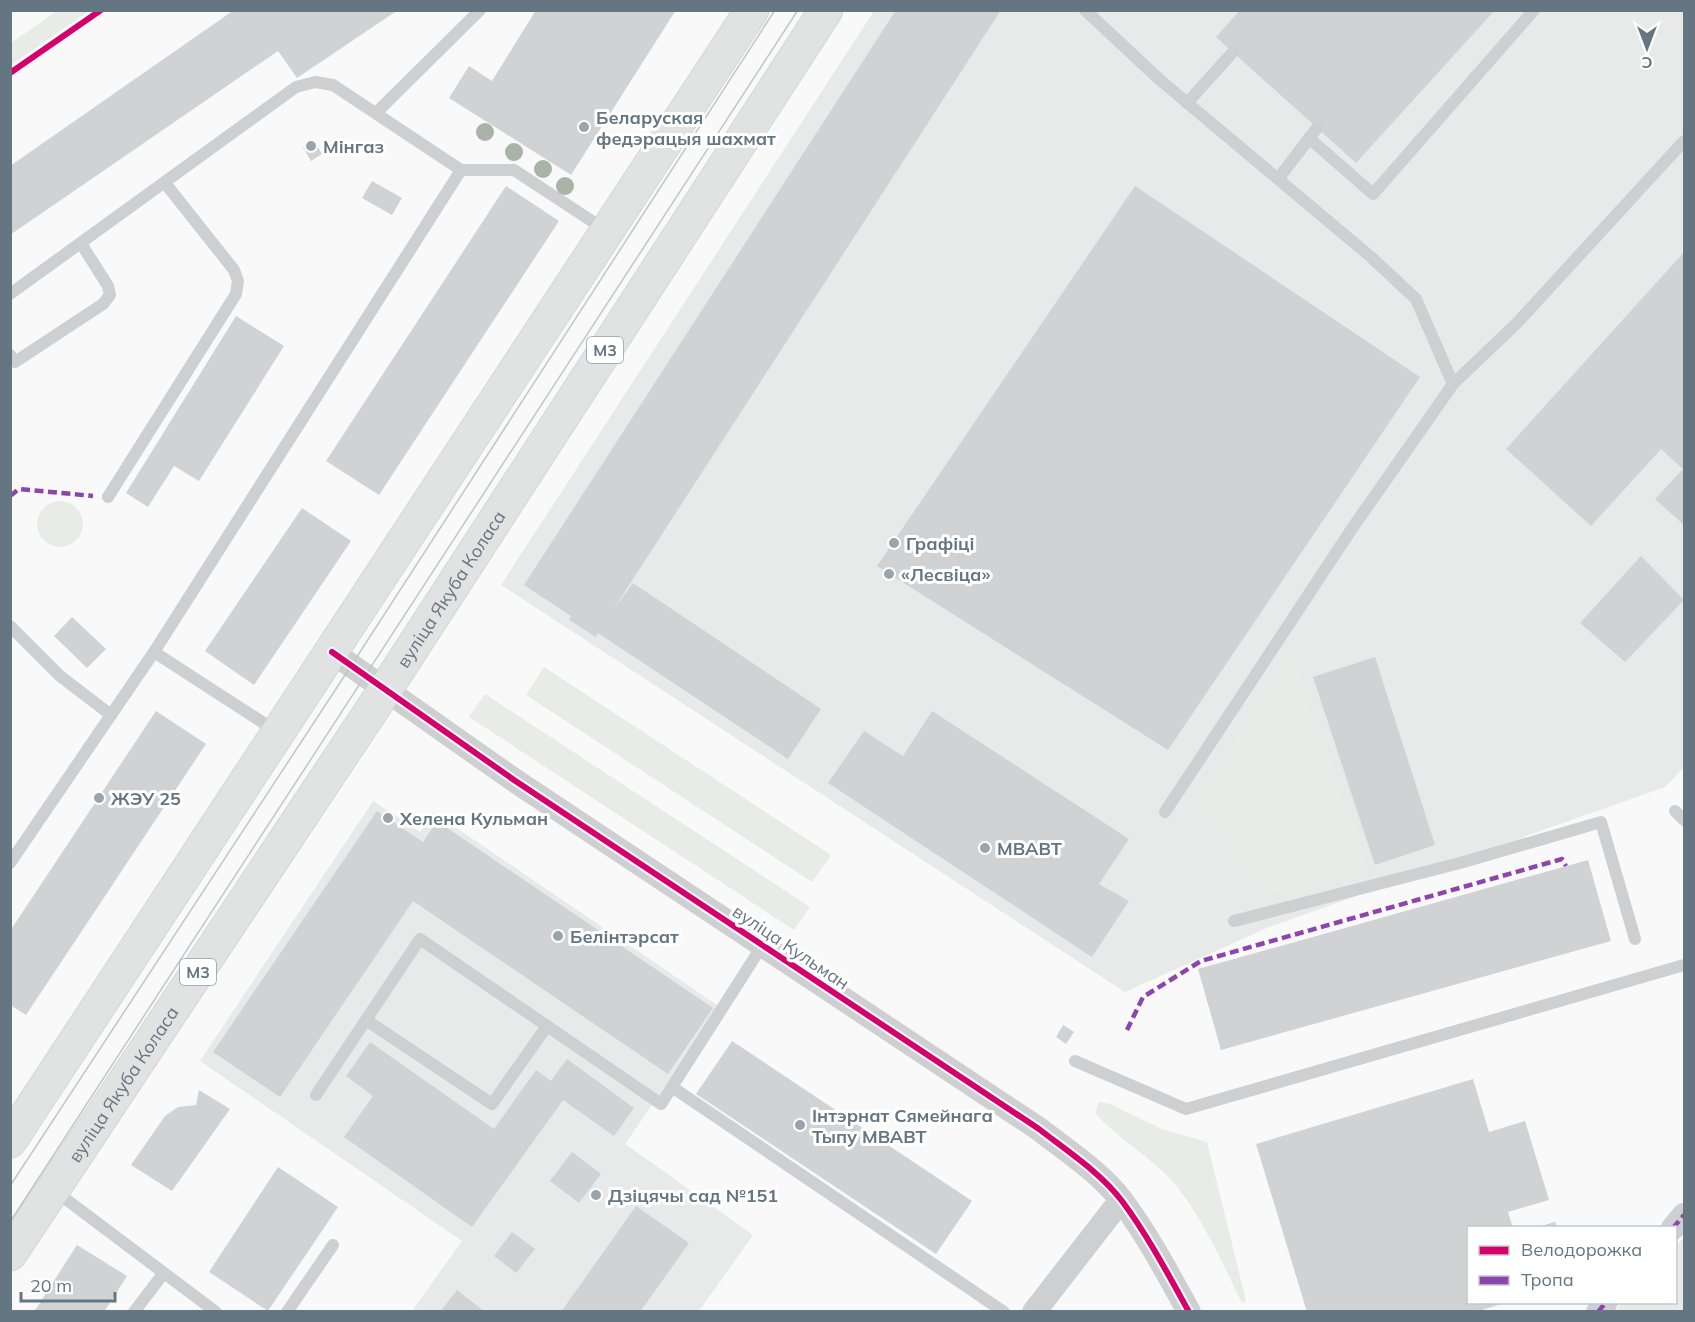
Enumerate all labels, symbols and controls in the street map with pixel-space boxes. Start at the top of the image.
north arrow [1617,18,1677,78]
text: С [1641,53,1652,73]
place label: Беларуская федэрацыя шахмат [596,106,776,150]
marker: Беларуская федэрацыя шахмат [577,120,591,134]
place label: Мінгаз [323,135,384,158]
marker: Мінгаз [304,139,318,153]
road number: М3 [587,337,623,363]
street label: вуліца Якуба Коласа [391,506,510,672]
place label: Графіці [906,532,975,555]
marker: Графіці [887,536,901,550]
place label: «Лесвіца» [901,563,991,586]
marker: «Лесвіца» [882,567,896,581]
place label: ЖЭУ 25 [111,787,181,810]
marker: ЖЭУ 25 [92,791,106,805]
place label: Хелена Кульман [399,807,548,830]
marker: Хелена Кульман [381,811,395,825]
place label: МВАВТ [997,837,1062,860]
marker: МВАВТ [978,841,992,855]
street label: вуліца Кульман [728,899,854,995]
place label: Белінтэрсат [570,925,679,948]
marker: Белінтэрсат [551,929,565,943]
road number: М3 [180,959,216,985]
street label: вуліца Якуба Коласа [63,1002,183,1167]
place label: Інтэрнат Сямейнага Тыпу МВАВТ [812,1104,993,1148]
marker: Інтэрнат Сямейнага Тыпу МВАВТ [793,1118,807,1132]
place label: Дзіцячы сад №151 [608,1184,778,1207]
marker: Дзіцячы сад №151 [589,1188,603,1202]
legend [1467,1226,1677,1304]
text: Велодорожка [1521,1238,1642,1261]
scale bar [21,1265,116,1303]
text: Тропа [1521,1268,1574,1291]
text: 20 m [30,1274,72,1297]

